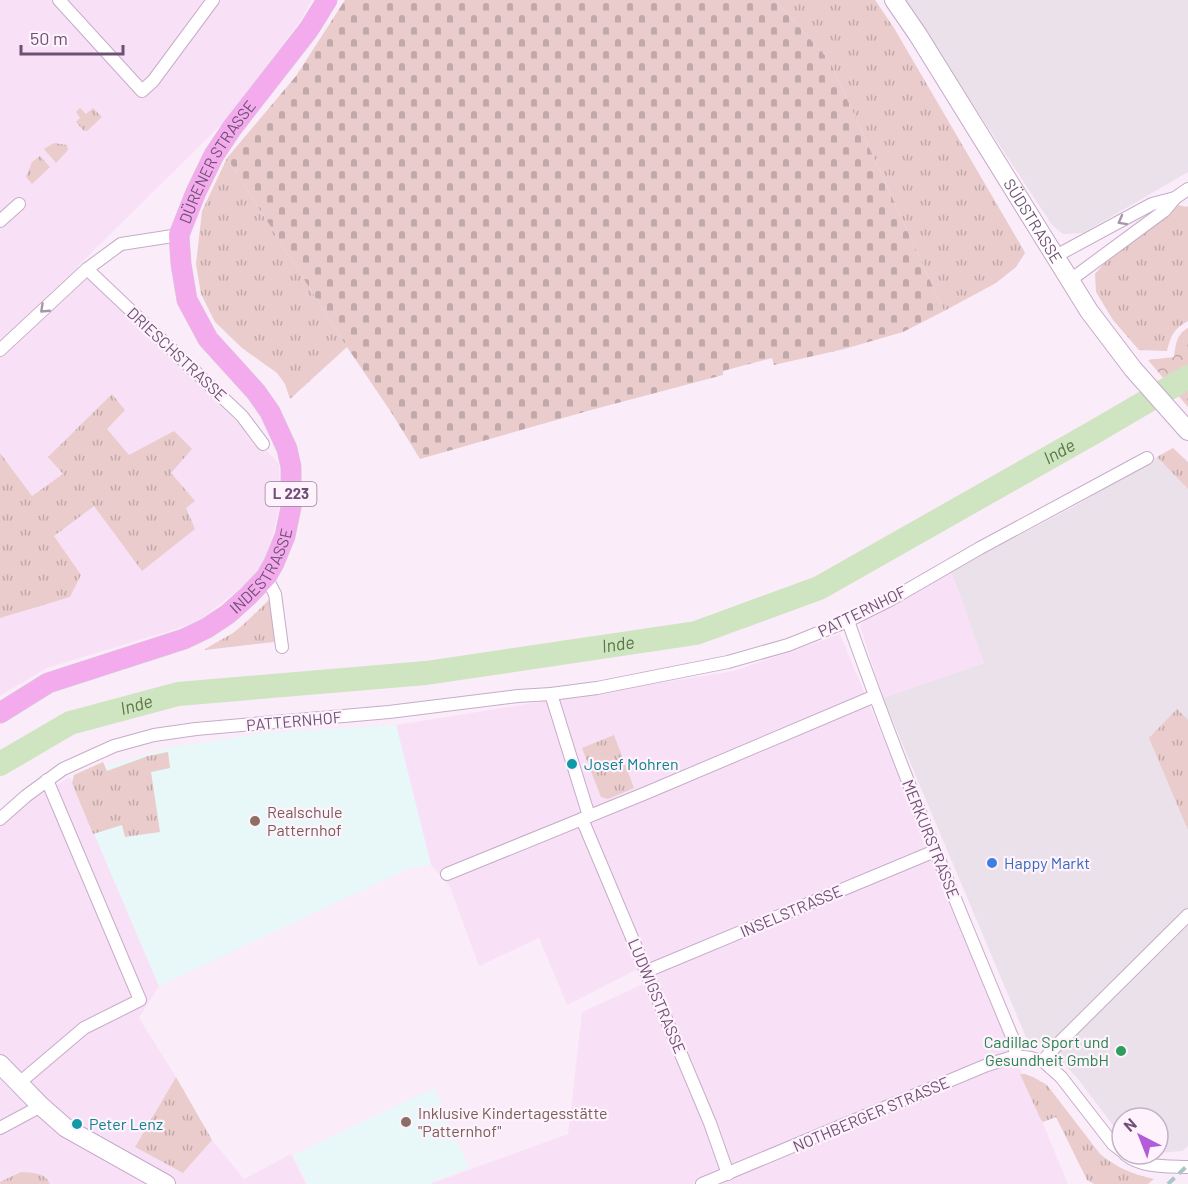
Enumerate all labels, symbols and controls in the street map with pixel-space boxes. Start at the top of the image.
scale bar [21,18,123,56]
text: 50 m [30,27,68,49]
street label: DÜRENER STRASSE [175,96,259,226]
street label: SÜDSTRASSE [1000,175,1067,266]
one-way arrow [1118,214,1128,225]
one-way arrow [40,302,51,313]
street label: DRIESCHSTRASSE [124,303,231,405]
water label: Inde [1039,433,1078,469]
road number: L 223 [266,482,316,506]
street label: INDESTRASSE [225,527,295,617]
street label: PATTERNHOF [815,581,909,640]
water label: Inde [600,630,636,657]
water label: Inde [118,689,155,719]
street label: PATTERNHOF [245,707,342,734]
place label: Josef Mohren [584,754,679,773]
marker: Josef Mohren [565,757,579,771]
street label: MERKURSTRASSE [899,776,964,901]
place label: Realschule Patternhof [267,802,342,839]
marker: Realschule Patternhof [248,814,262,828]
place label: Happy Markt [1004,853,1090,872]
marker: Happy Markt [985,856,999,870]
street label: INSELSTRASSE [737,880,845,941]
street label: LUDWIGSTRASSE [625,935,690,1056]
place label: Cadillac Sport und Gesundheit GmbH [984,1032,1109,1069]
marker: Cadillac Sport und Gesundheit GmbH [1114,1044,1128,1058]
street label: NOTHBERGER STRASSE [790,1072,952,1155]
place label: Inklusive Kindertagesstätte "Patternhof" [418,1103,608,1140]
north arrow [1110,1106,1170,1166]
place label: Peter Lenz [89,1114,163,1133]
text: N [1119,1114,1140,1135]
marker: Inklusive Kindertagesstätte "Patternhof" [399,1115,413,1129]
marker: Peter Lenz [70,1117,84,1131]

